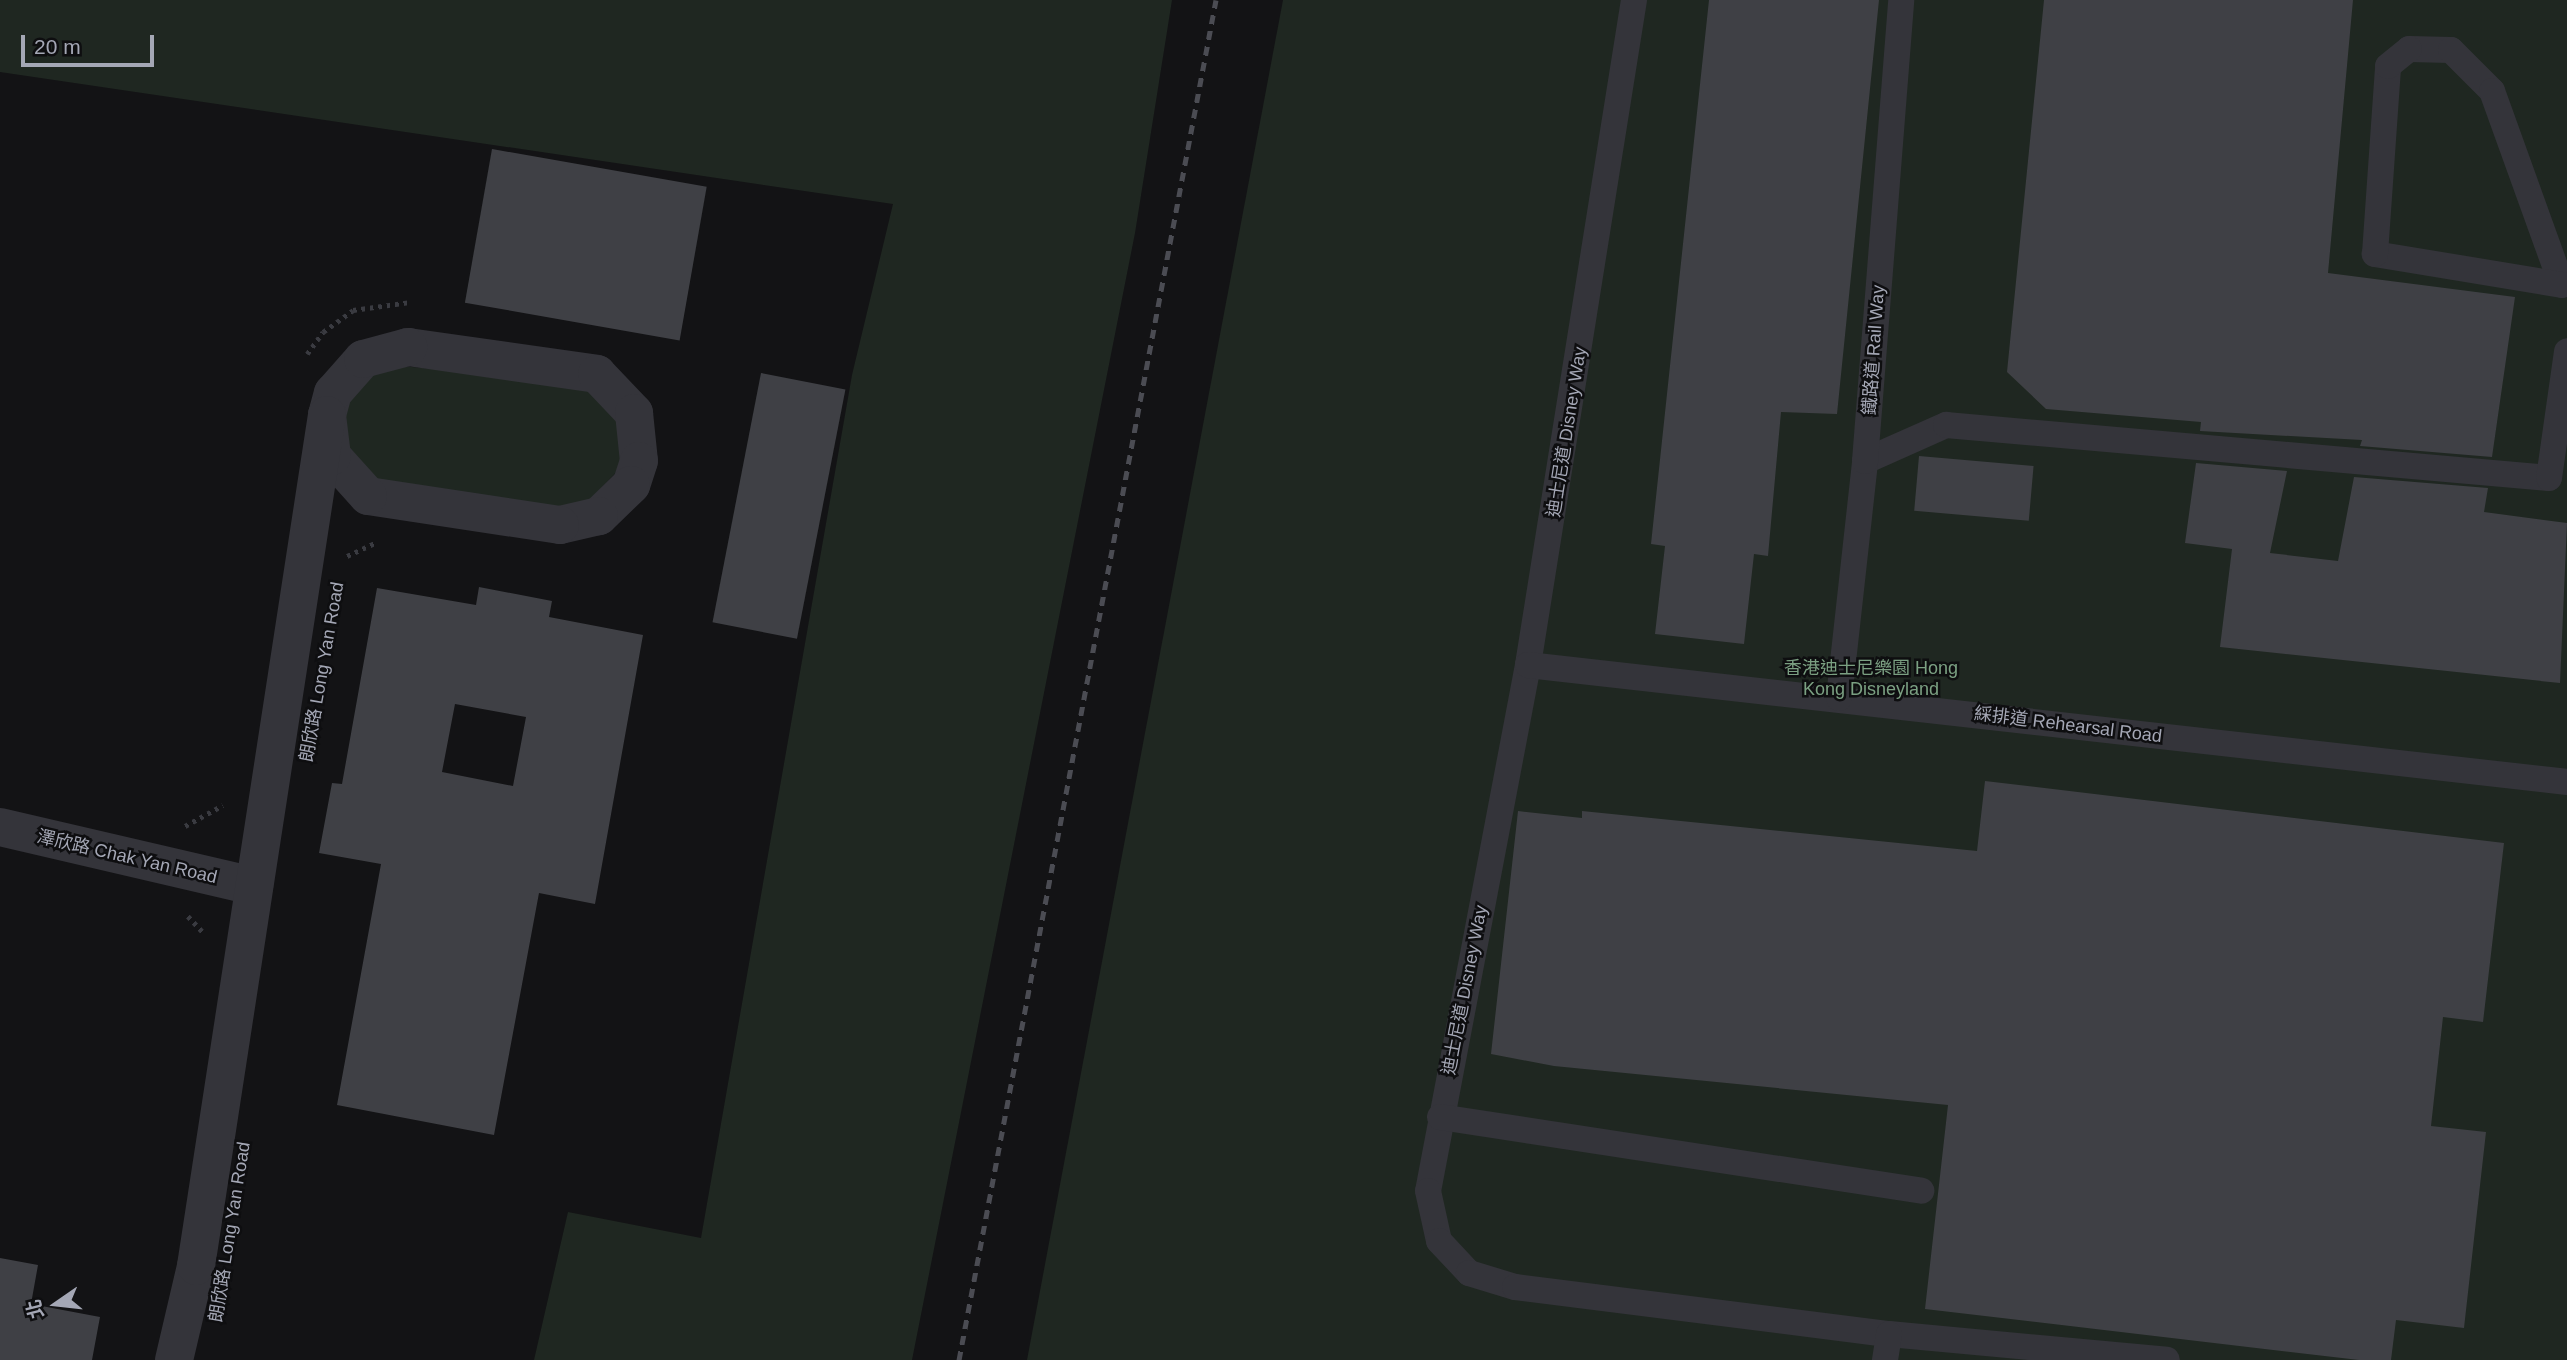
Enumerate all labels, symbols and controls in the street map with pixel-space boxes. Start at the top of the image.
scale bar [24,21,158,65]
text: 20 m [34,35,81,58]
street label: 鐵路道 Rail Way [1859,284,1889,416]
street label: 迪士尼道 Disney Way [1543,345,1591,519]
street label: 朗欣路 Long Yan Road [295,580,349,764]
park label: 香港迪士尼樂園 Hong Kong Disneyland [1784,658,1958,700]
street label: 綵排道 Rehearsal Road [1973,703,2163,747]
street label: 澤欣路 Chak Yan Road [35,826,219,888]
street label: 迪士尼道 Disney Way [1438,903,1492,1077]
street label: 朗欣路 Long Yan Road [205,1140,255,1324]
north arrow [21,1269,91,1339]
text: 北 [23,1297,48,1321]

